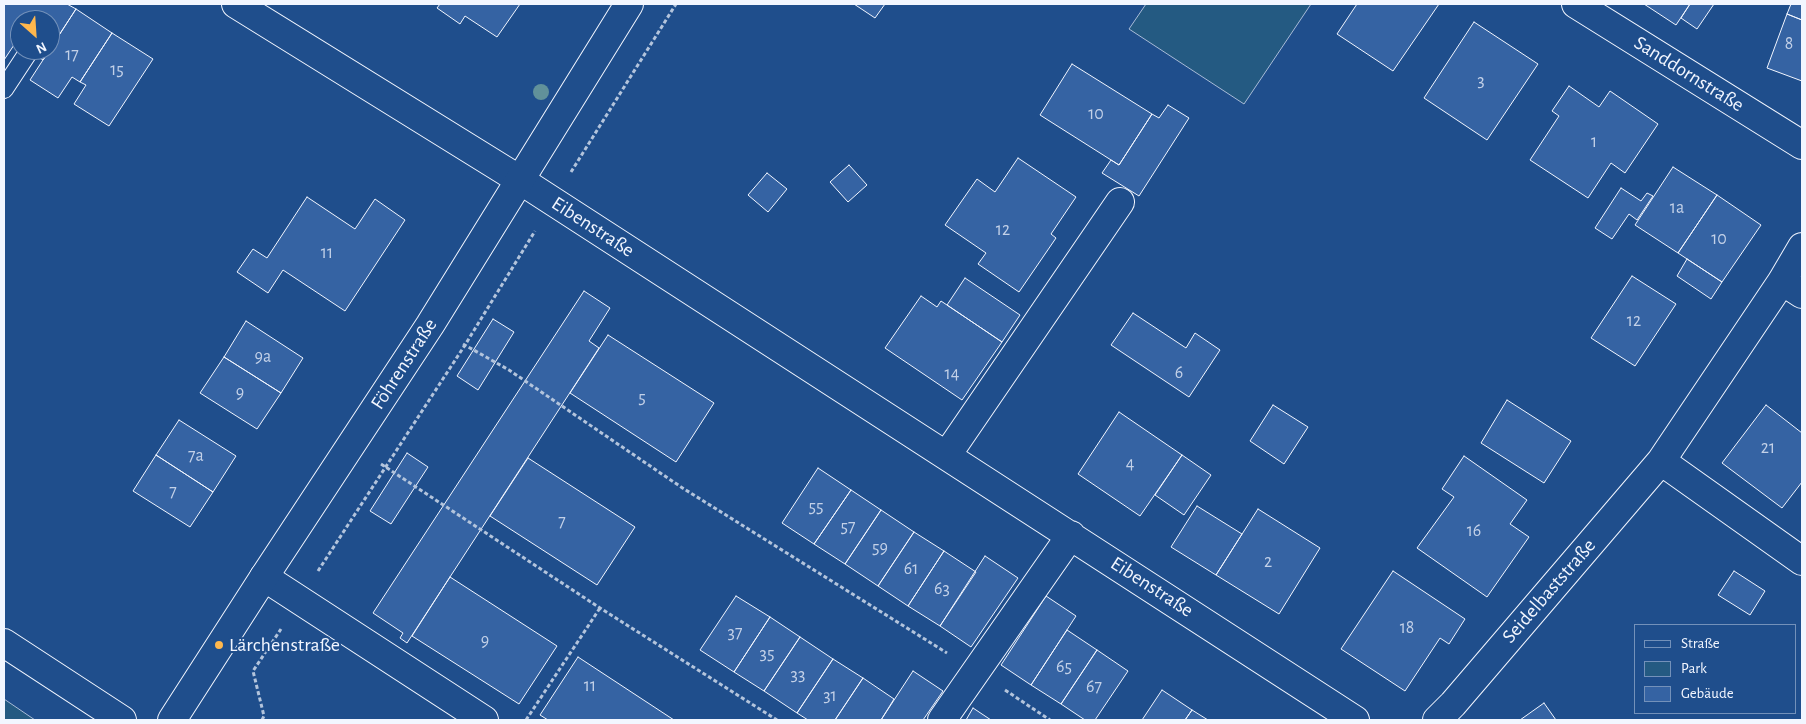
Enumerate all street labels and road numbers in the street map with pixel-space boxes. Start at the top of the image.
street label: Sanddornstraße [1630,31,1748,117]
street label: Eibenstraße [547,191,639,263]
street label: Föhrenstraße [366,314,442,414]
street label: Seidelbaststraße [1497,534,1601,648]
street label: Eibenstraße [1106,551,1198,623]

